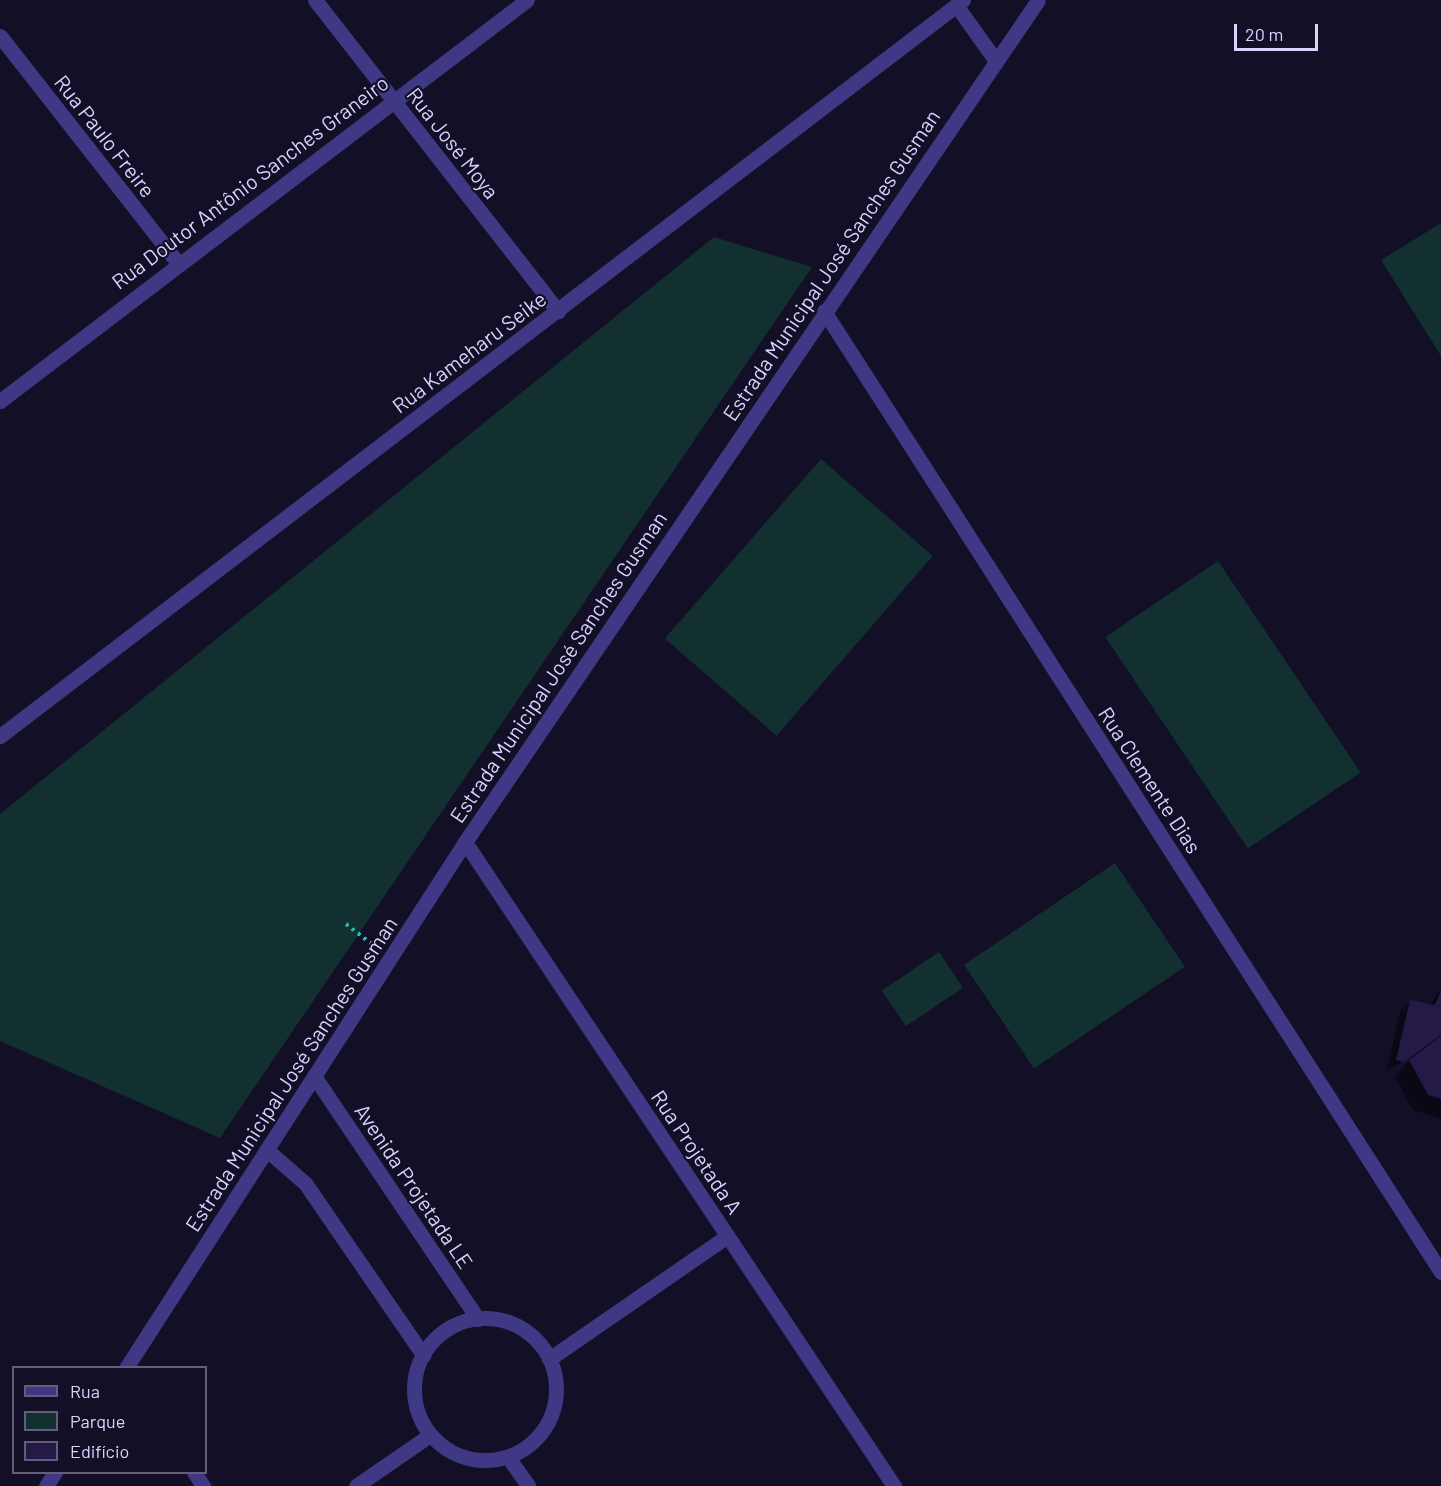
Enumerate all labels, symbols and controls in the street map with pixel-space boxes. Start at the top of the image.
scale bar [1237,12,1321,50]
text: 20 m [1245,23,1283,45]
street label: Rua Paulo Freire [49,70,161,202]
street label: Rua Doutor Antônio Sanches Graneiro [107,70,393,294]
street label: Rua José Moya [402,82,504,204]
street label: Estrada Municipal José Sanches Gusman [717,105,945,425]
street label: Rua Kameharu Seike [387,286,551,418]
street label: Estrada Municipal José Sanches Gusman [444,507,672,827]
street label: Rua Clemente Dias [1093,702,1207,858]
street label: Estrada Municipal José Sanches Gusman [180,912,402,1236]
street label: Rua Projetada A [646,1085,748,1219]
street label: Avenida Projetada LE [350,1099,478,1273]
legend [12,1366,207,1474]
text: Rua [70,1380,100,1402]
text: Parque [70,1410,125,1432]
text: Edifício [70,1440,129,1462]

